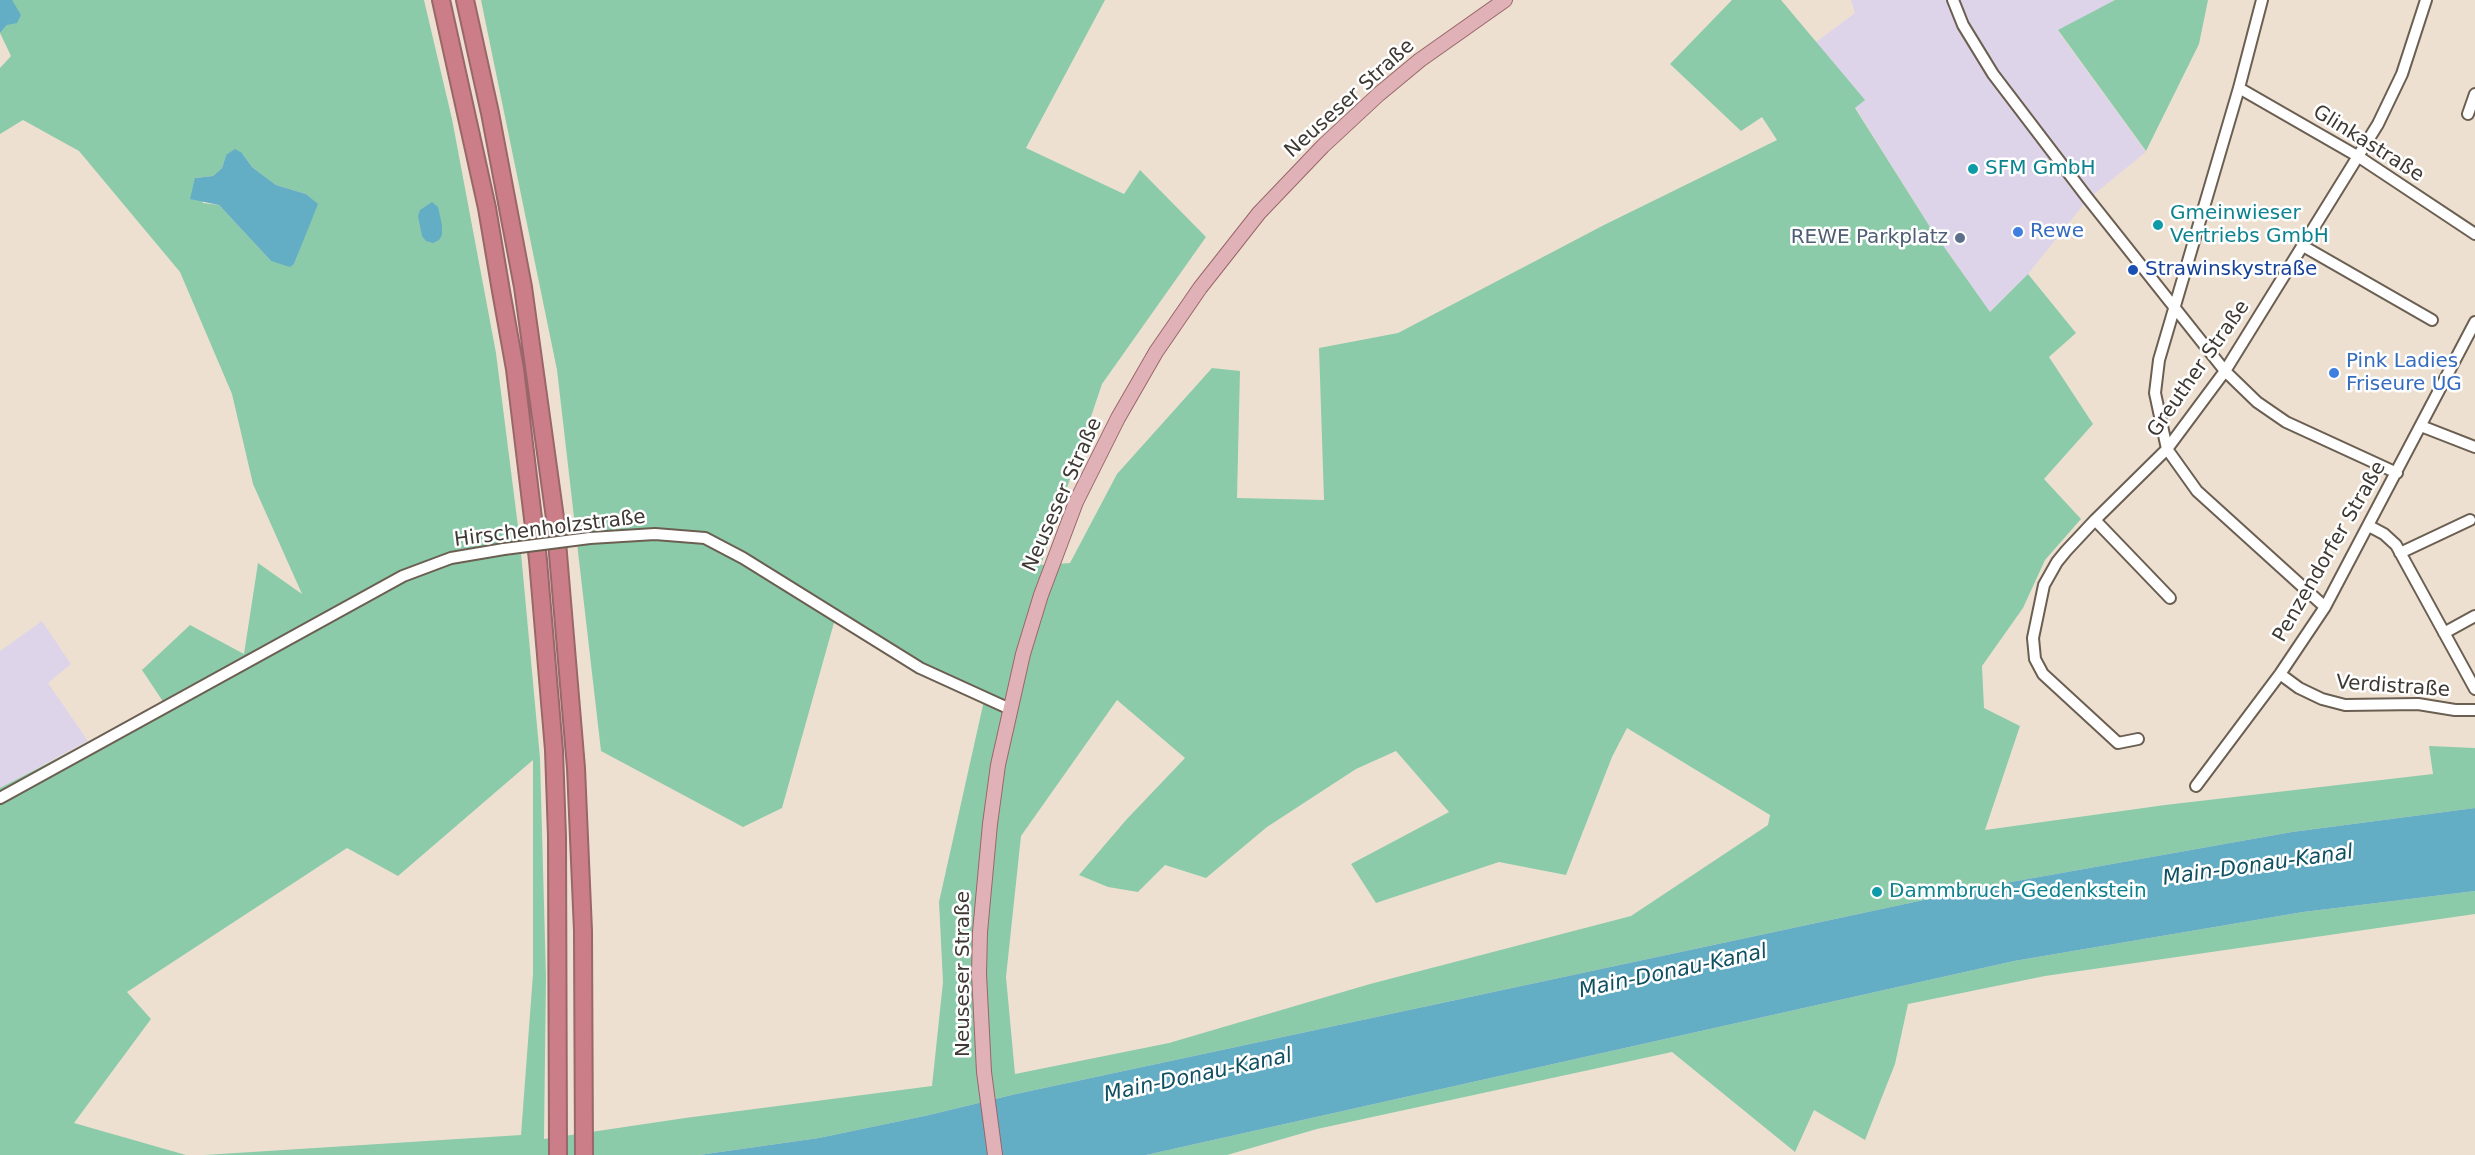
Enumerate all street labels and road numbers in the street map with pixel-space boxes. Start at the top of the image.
street label: Neuseser Straße [1280,35,1420,163]
street label: Glinkastraße [2308,100,2428,188]
street label: Greuther Straße [2143,296,2255,442]
street label: Neuseser Straße [1018,414,1108,576]
street label: Penzendorfer Straße [2268,457,2392,647]
street label: Hirschenholzstraße [453,505,647,553]
street label: Verdistraße [2335,671,2451,703]
street label: Neuseser Straße [952,891,976,1057]

